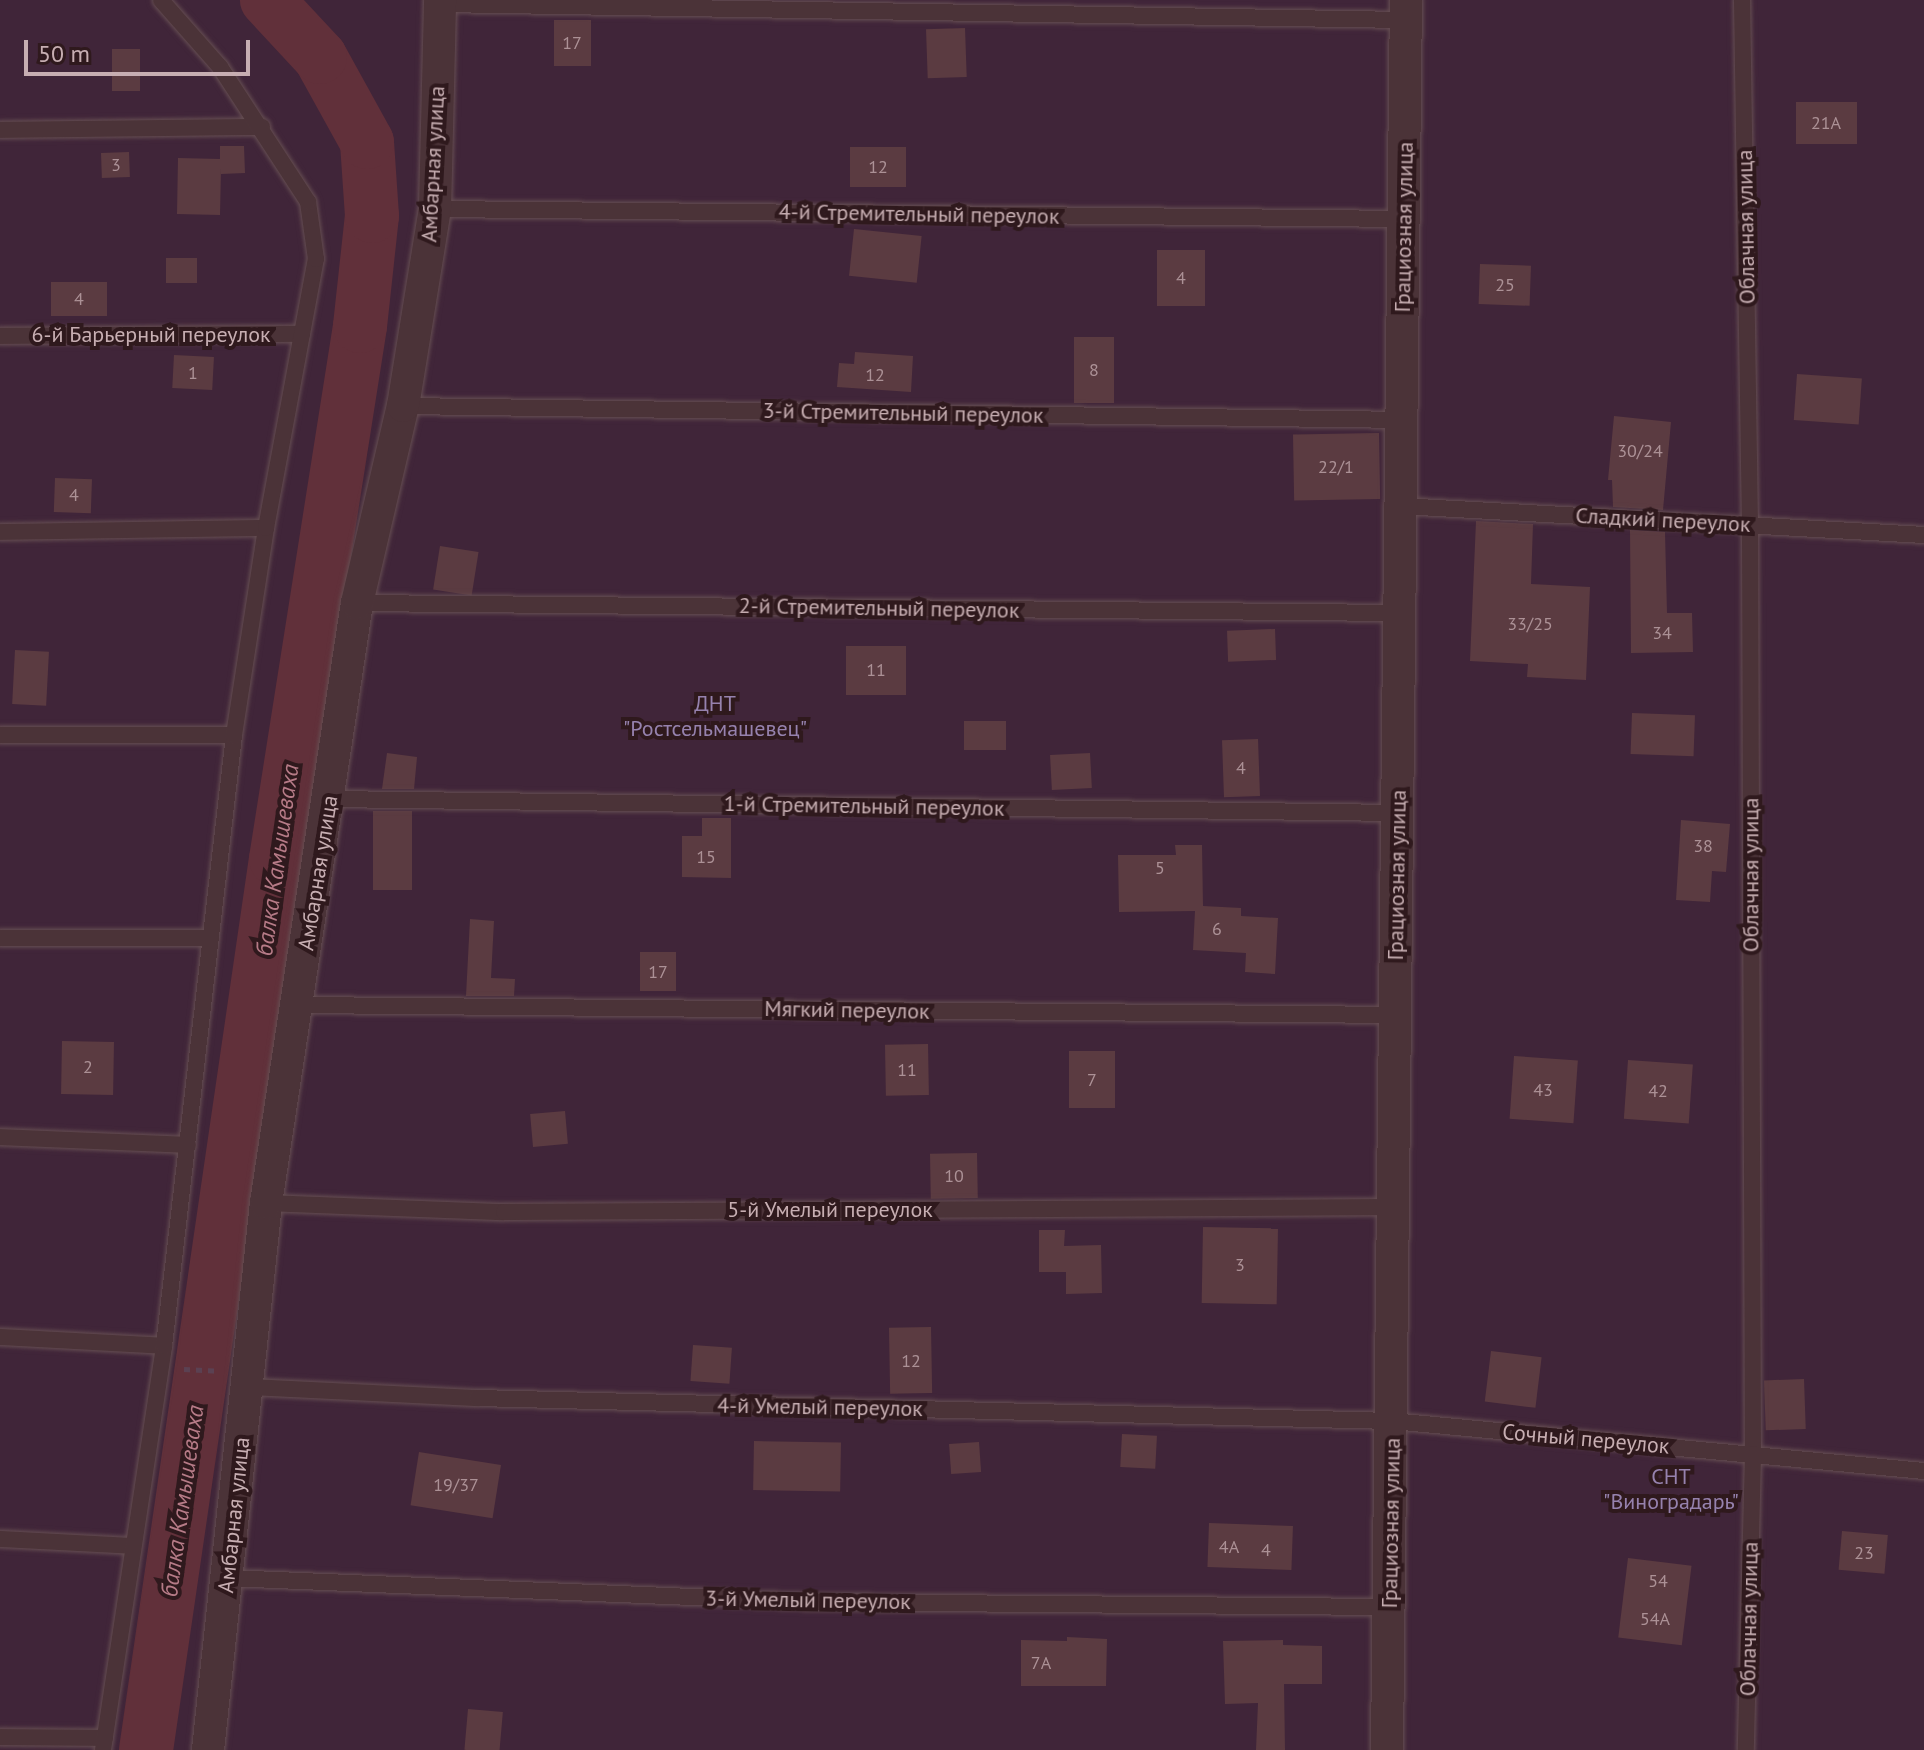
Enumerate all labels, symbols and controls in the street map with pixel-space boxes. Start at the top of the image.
scale bar [28,24,254,74]
house number: 17 [562,32,582,54]
text: 50 m [38,38,90,69]
street label: Амбарная улица [416,85,450,243]
house number: 21А [1811,112,1841,134]
street label: Грациозная улица [1389,141,1419,313]
street label: Облачная улица [1731,149,1761,305]
house number: 3 [111,154,121,176]
house number: 12 [868,156,888,178]
street label: 4-й Стремительный переулок [778,198,1060,230]
house number: 4 [1176,267,1186,289]
house number: 25 [1495,274,1515,296]
house number: 4 [74,288,84,310]
street label: 6-й Барьерный переулок [31,322,271,348]
house number: 8 [1089,359,1099,381]
house number: 1 [188,362,198,384]
house number: 12 [865,364,885,386]
street label: 3-й Стремительный переулок [762,397,1044,429]
house number: 30/24 [1617,440,1663,462]
house number: 22/1 [1318,456,1354,478]
house number: 4 [69,484,79,506]
street label: Сладкий переулок [1575,502,1751,538]
street label: 2-й Стремительный переулок [738,592,1020,624]
house number: 33/25 [1507,613,1553,635]
house number: 34 [1652,622,1672,644]
house number: 11 [866,659,886,681]
park label: ДНТ "Ростсельмашевец" [623,690,807,742]
house number: 4 [1236,757,1246,779]
water label: балка Камышеваха [249,762,305,958]
street label: Грациозная улица [1382,789,1412,961]
street label: 1-й Стремительный переулок [723,790,1005,822]
street label: Амбарная улица [293,794,343,952]
street label: Облачная улица [1738,798,1764,952]
house number: 38 [1693,835,1713,857]
house number: 15 [696,846,716,868]
house number: 5 [1155,857,1165,879]
house number: 6 [1212,918,1222,940]
house number: 17 [648,961,668,983]
street label: Мягкий переулок [764,995,930,1025]
house number: 2 [83,1056,93,1078]
house number: 11 [897,1059,917,1081]
house number: 7 [1087,1069,1097,1091]
house number: 43 [1533,1079,1553,1101]
house number: 42 [1648,1080,1668,1102]
house number: 10 [944,1165,964,1187]
street label: 5-й Умелый переулок [727,1197,933,1223]
house number: 3 [1235,1254,1245,1276]
house number: 12 [901,1350,921,1372]
street label: 4-й Умелый переулок [717,1392,923,1422]
water label: балка Камышеваха [154,1403,210,1599]
street label: Сочный переулок [1501,1419,1671,1459]
street label: Амбарная улица [213,1436,255,1594]
street label: Грациозная улица [1376,1437,1406,1609]
park label: СНТ "Виноградарь" [1603,1463,1739,1514]
house number: 19/37 [433,1474,479,1496]
house number: 4А [1219,1536,1239,1558]
house number: 4 [1261,1539,1271,1561]
street label: Облачная улица [1734,1541,1764,1697]
house number: 23 [1854,1542,1874,1564]
house number: 54 [1648,1570,1668,1592]
street label: 3-й Умелый переулок [705,1585,911,1615]
house number: 54А [1640,1608,1670,1630]
house number: 7А [1031,1652,1051,1674]

